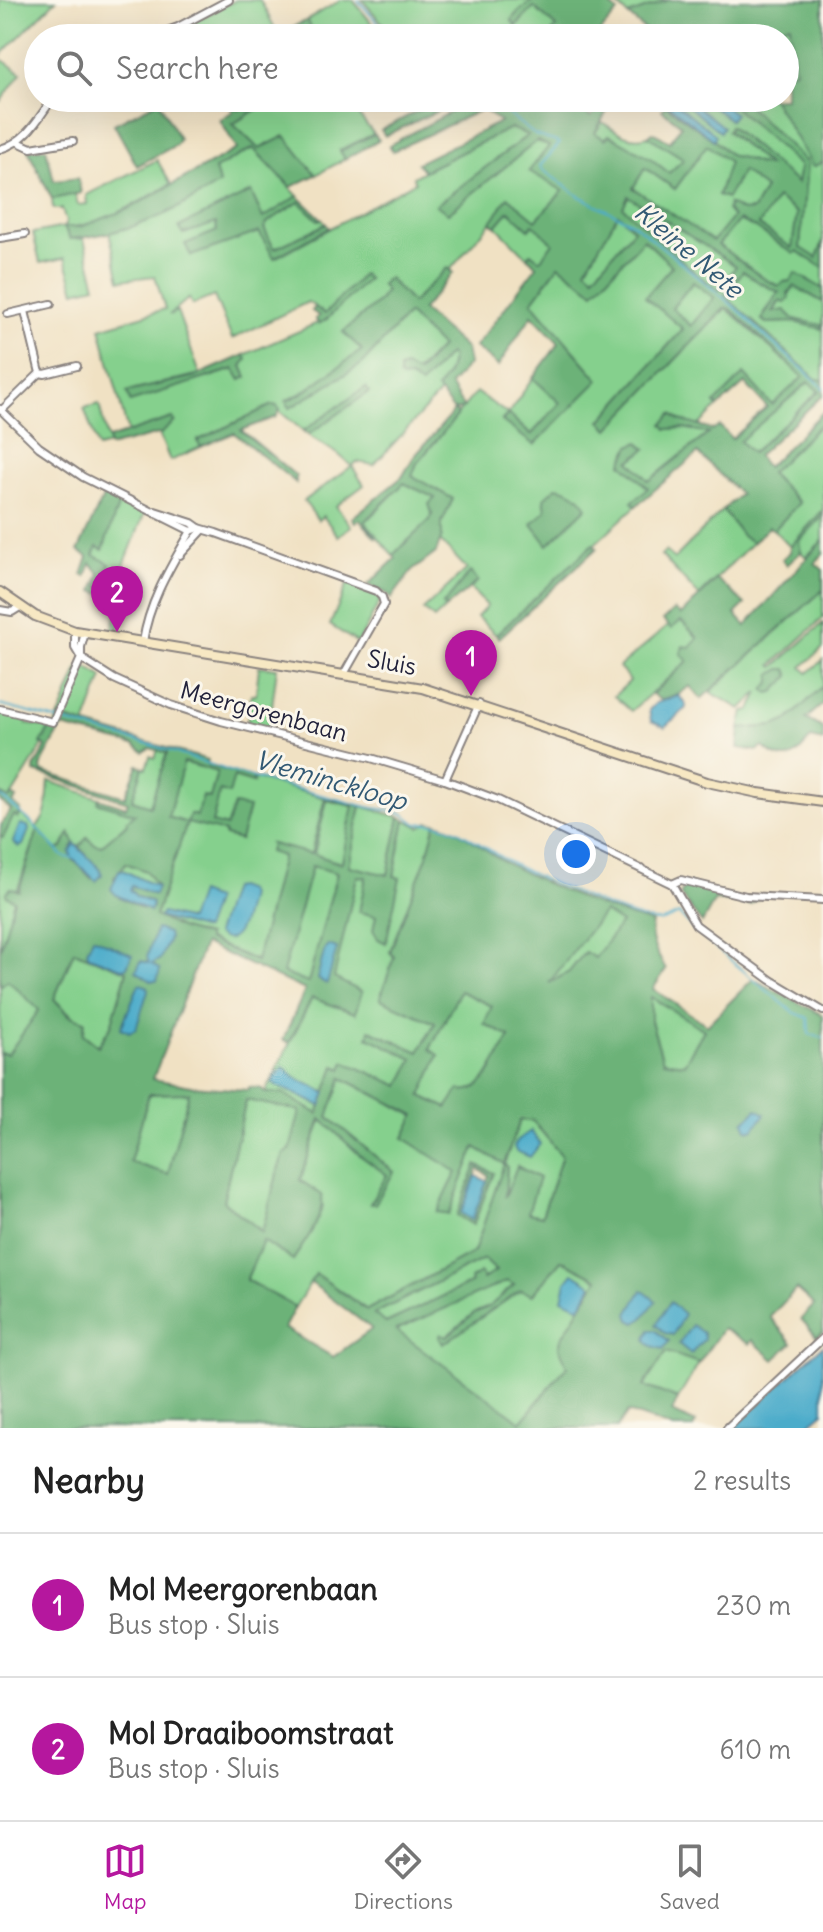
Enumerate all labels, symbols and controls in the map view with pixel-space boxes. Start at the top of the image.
search box [24,24,799,112]
icon: search [52,46,96,90]
text: Search here [116,49,279,87]
water label: Kleine Nete [628,195,751,306]
pin: 2 [91,566,143,632]
pin: 1 [445,630,497,696]
street label: Sluis [365,643,419,681]
street label: Meergorenbaan [177,674,351,748]
water label: Vleminckloop [251,743,412,818]
your location [556,834,596,874]
text: Nearby [32,1459,145,1502]
text: 2 results [693,1464,791,1497]
text: Mol Meergorenbaan [108,1570,378,1608]
text: 1 [53,1589,63,1622]
text: 230 m [716,1589,791,1622]
text: Bus stop · Sluis [108,1608,280,1641]
text: Mol Draaiboomstraat [108,1714,393,1752]
text: 2 [51,1733,65,1766]
text: 610 m [720,1733,791,1766]
text: Bus stop · Sluis [108,1752,280,1785]
tab: Map [103,1839,147,1915]
tab: Directions [354,1839,453,1915]
tab: Saved [659,1839,720,1915]

